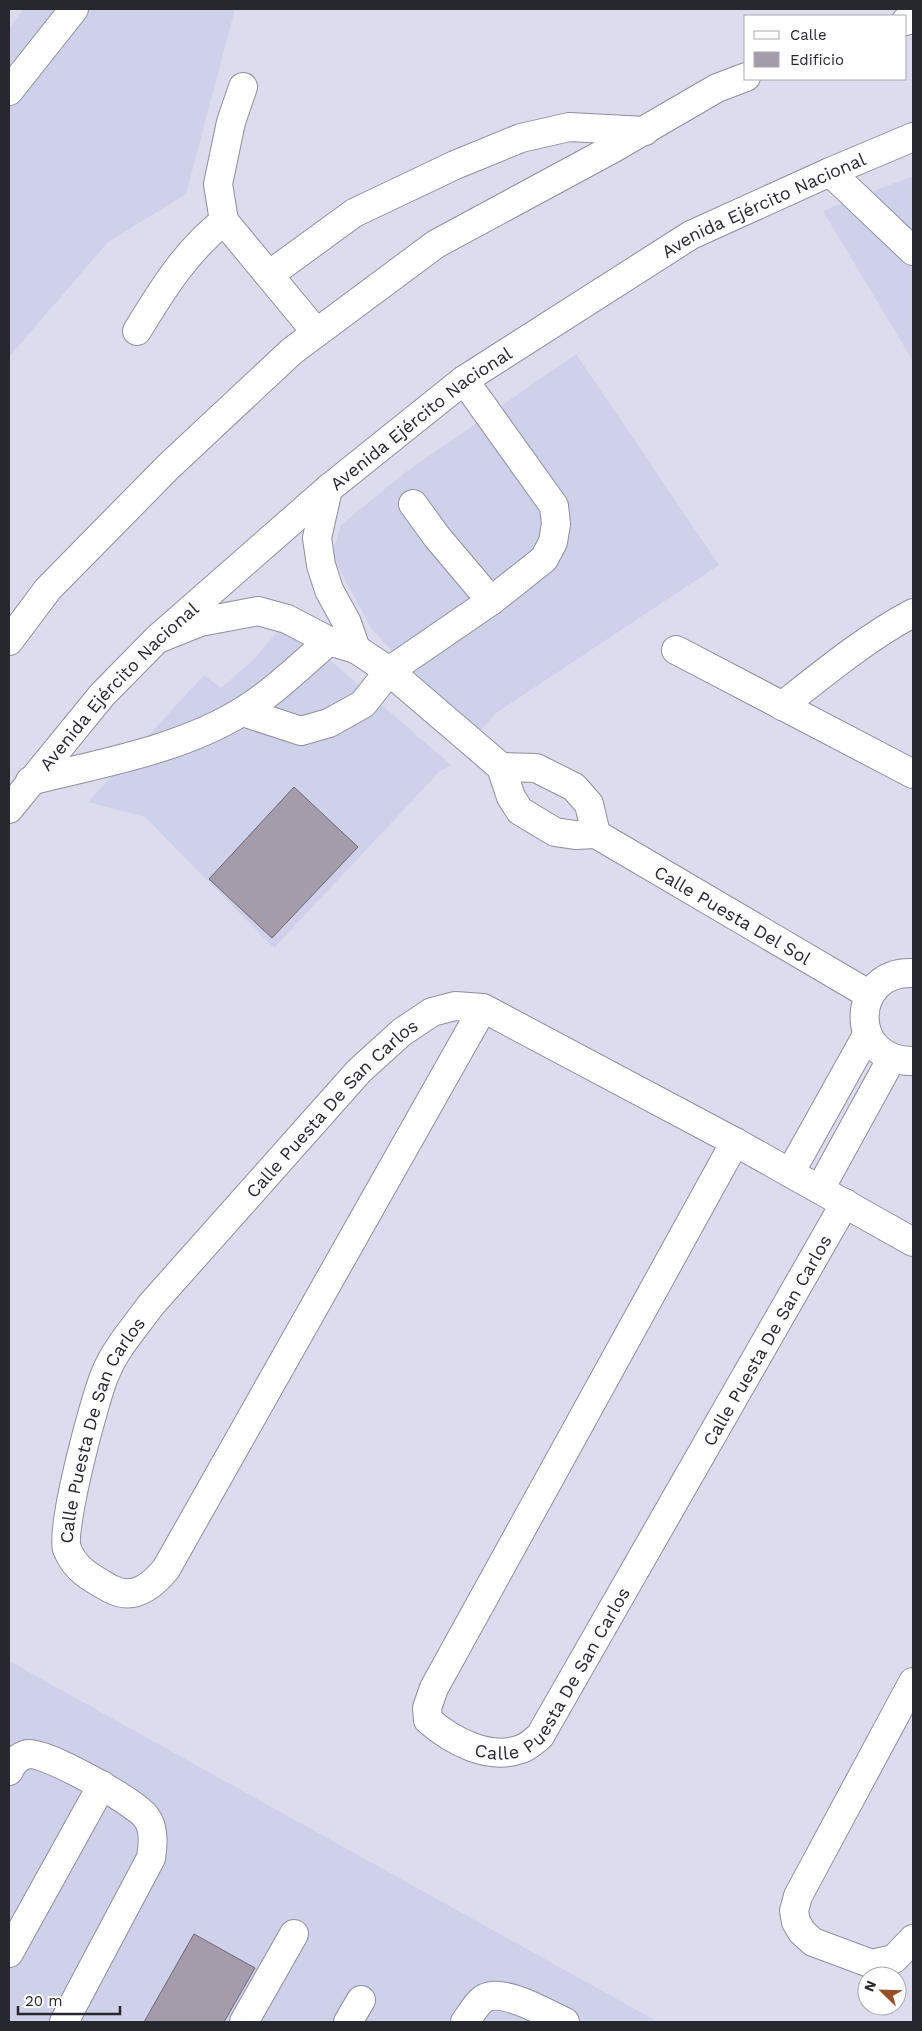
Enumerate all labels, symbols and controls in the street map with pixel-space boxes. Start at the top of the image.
legend [744,15,907,80]
text: Calle [790,26,827,44]
text: Edificio [790,51,844,69]
street label: Avenida Ejército Nacional [657,148,869,262]
street label: Avenida Ejército Nacional [326,342,516,494]
street label: Avenida Ejército Nacional [35,597,203,774]
street label: Calle Puesta Del Sol [651,860,815,969]
street label: Calle Puesta De San Carlos [241,1014,421,1202]
street label: Calle Puesta De San Carlos [698,1231,835,1449]
street label: Calle Puesta De San Carlos [55,1313,149,1544]
street label: Calle Puesta De San Carlos [473,1583,634,1763]
north arrow [857,1966,907,2016]
text: N [861,1978,879,1994]
scale bar [18,1984,120,2016]
text: 20 m [25,1992,63,2010]

